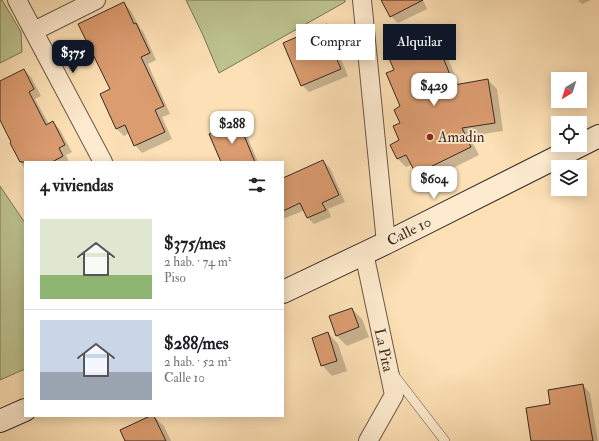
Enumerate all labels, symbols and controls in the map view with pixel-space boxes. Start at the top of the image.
chip: Comprar [296,24,375,60]
chip: Alquilar [383,24,456,60]
pin: $375 [49,40,97,74]
text: $375 [61,45,85,61]
north arrow [551,72,587,108]
map controls [551,72,587,196]
pin: $429 [410,73,458,107]
text: $429 [420,78,448,94]
pin: $288 [208,111,256,145]
text: $288 [219,116,245,132]
button: locate [551,116,587,152]
place label: Amadin [437,128,485,147]
marker: Amadin [425,132,435,142]
button: layers [551,160,587,196]
pin: $604 [410,166,458,200]
text: $604 [420,171,448,187]
icon: filters [246,174,268,196]
text: 4 viviendas [40,175,113,196]
street label: Calle 10 [384,212,435,251]
text: $375/mes [164,233,226,254]
icon: home [72,235,120,283]
text: 2 hab. · 74 m² [164,254,232,270]
text: Piso [164,270,186,286]
street label: La Pita [370,327,398,374]
text: $288/mes [164,333,229,354]
icon: home [72,336,120,384]
text: 2 hab. · 52 m² [164,354,231,370]
text: Calle 10 [164,370,205,386]

